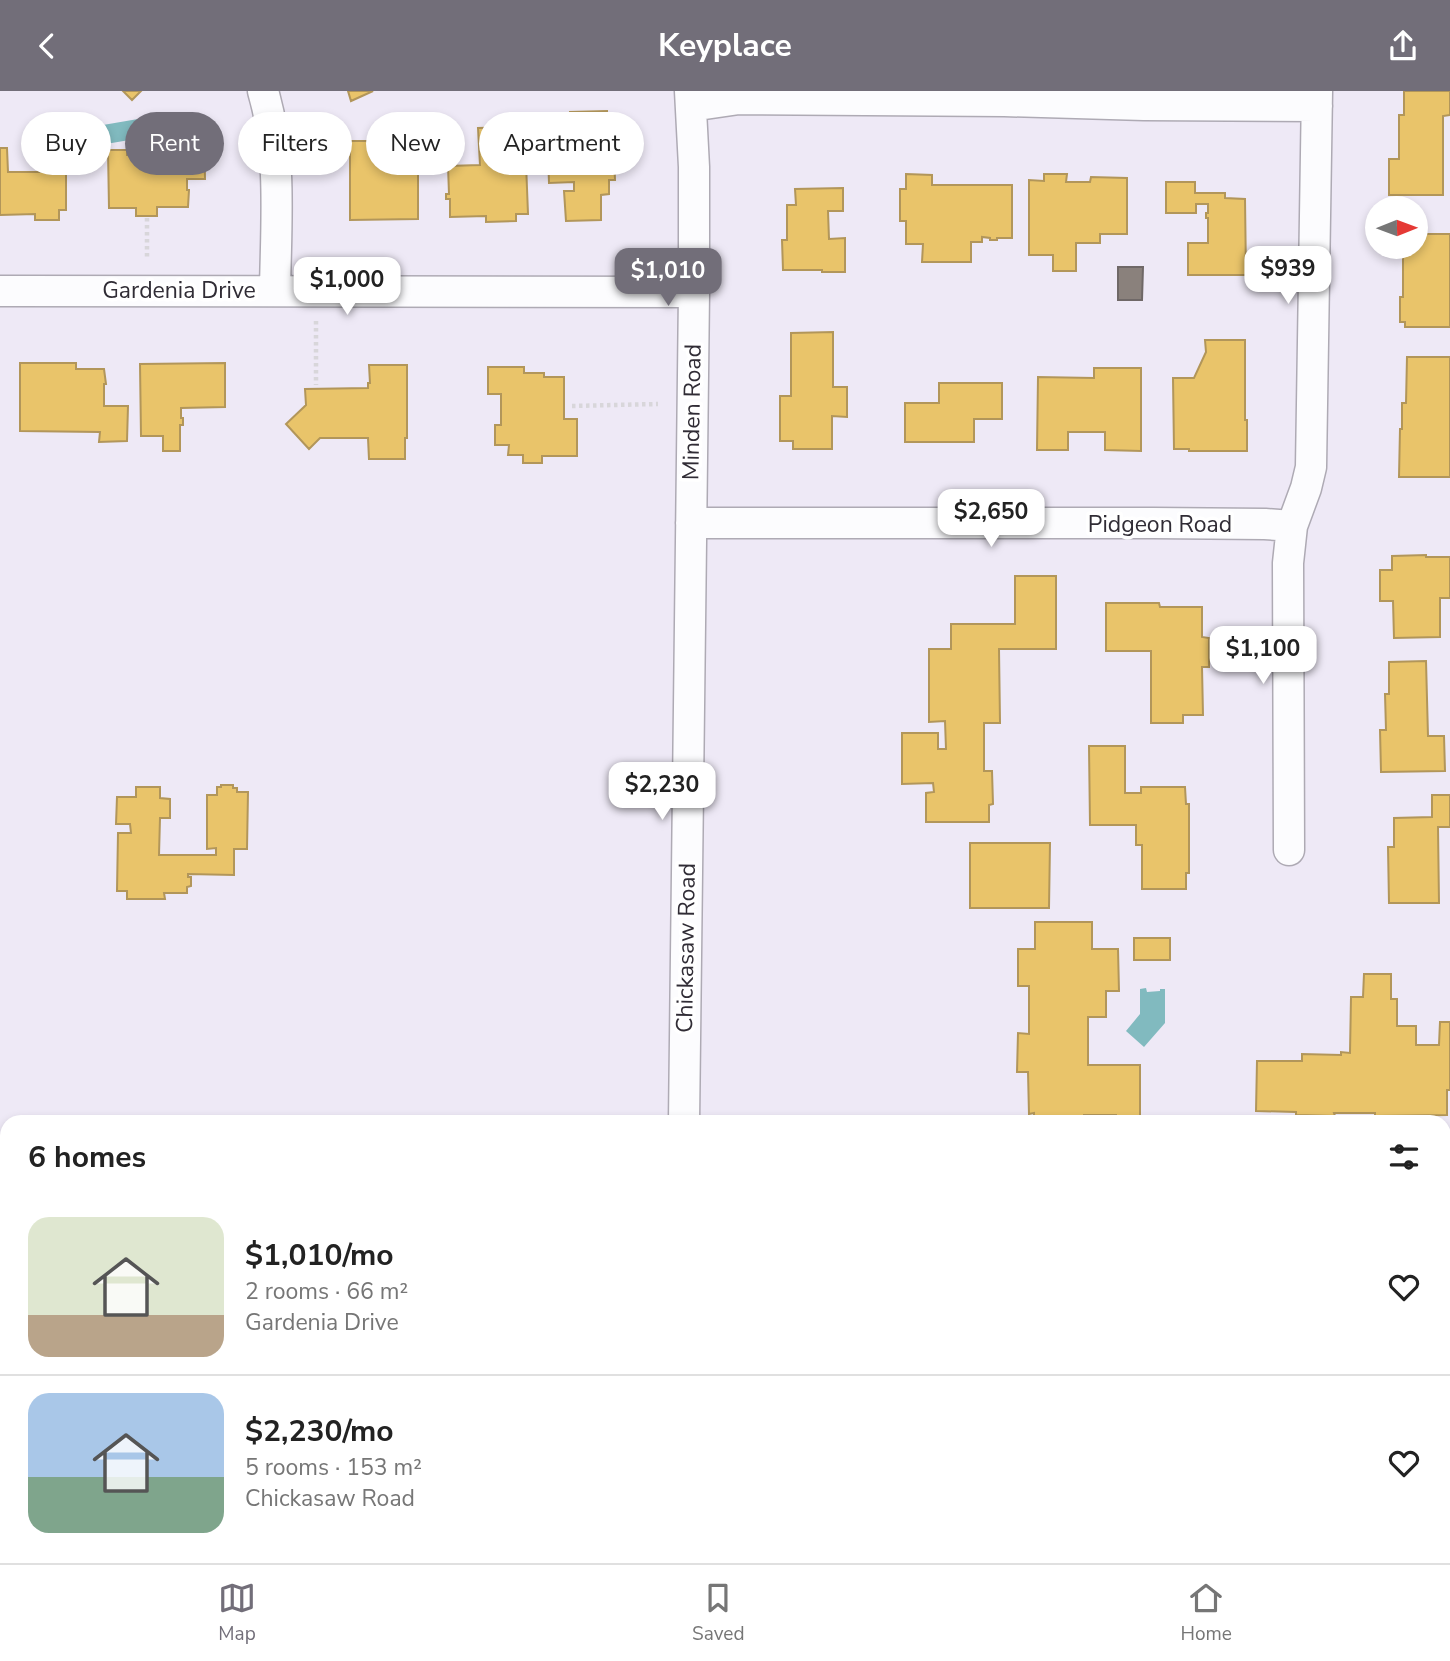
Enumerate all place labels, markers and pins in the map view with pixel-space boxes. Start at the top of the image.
pin: $939 [1247,247,1329,306]
pin: $1,010 [611,249,725,308]
pin: $1,000 [290,257,404,317]
pin: $2,650 [934,489,1048,549]
pin: $1,100 [1206,627,1320,686]
pin: $2,230 [605,763,719,822]

